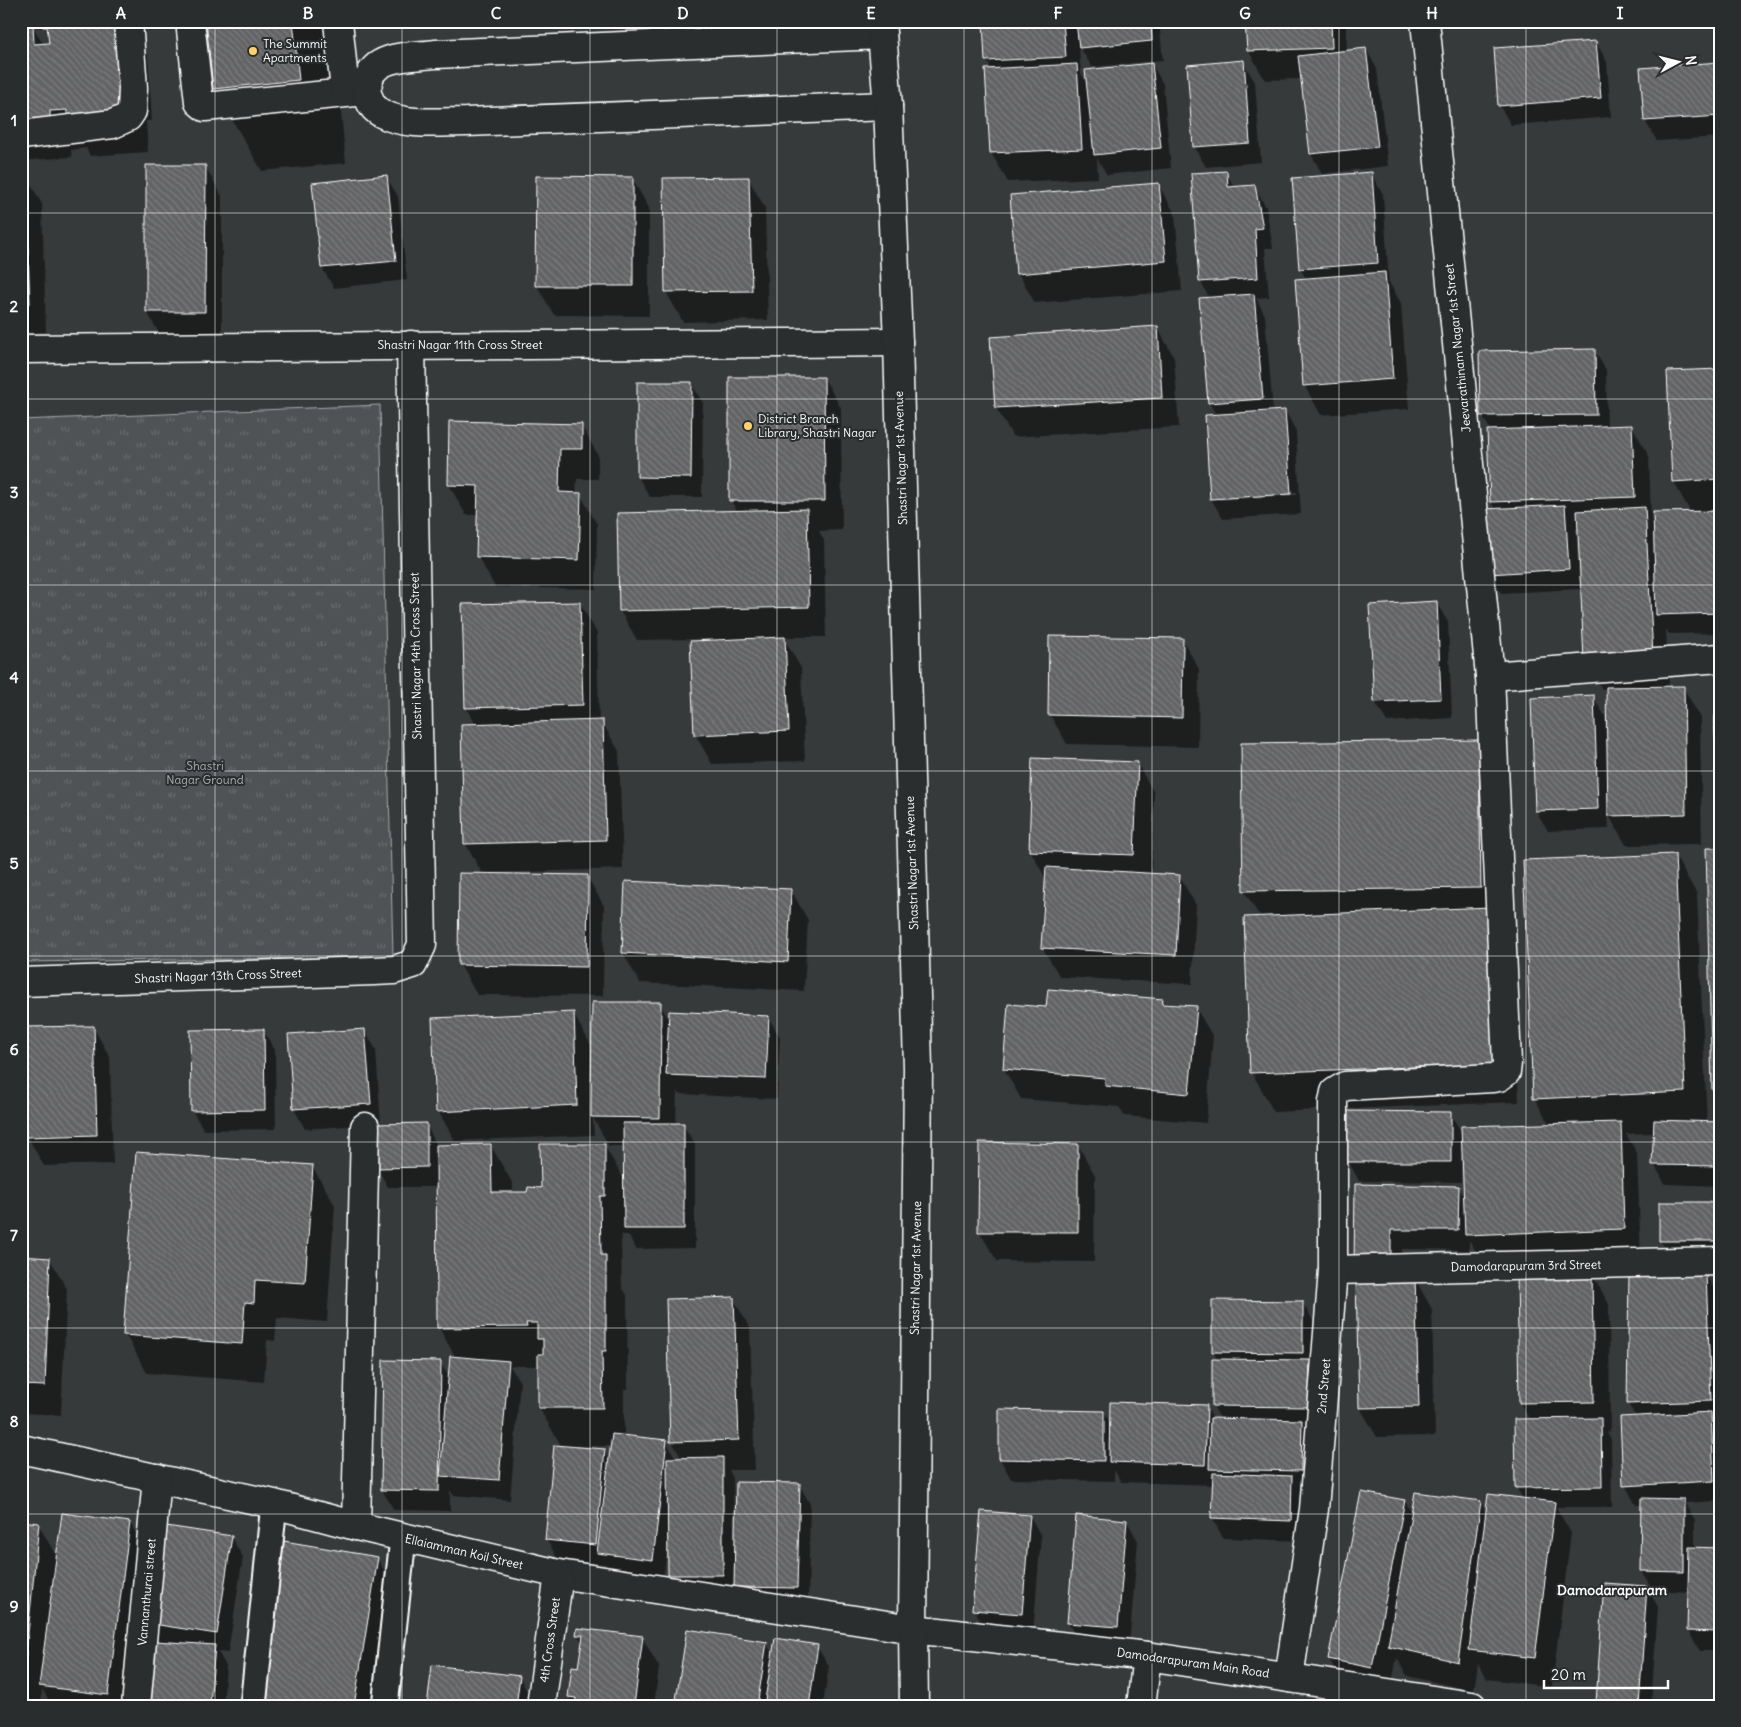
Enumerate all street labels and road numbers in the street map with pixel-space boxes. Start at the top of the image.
street label: Jeevarathinam Nagar 1st Street [1441,263,1474,433]
street label: Shastri Nagar 11th Cross Street [377,337,543,352]
street label: Shastri Nagar 1st Avenue [891,391,910,525]
street label: Shastri Nagar 14th Cross Street [407,572,424,740]
street label: Shastri Nagar 1st Avenue [902,796,921,930]
street label: Shastri Nagar 13th Cross Street [134,965,302,986]
street label: Shastri Nagar 1st Avenue [907,1201,924,1335]
street label: Damodarapuram 3rd Street [1451,1257,1601,1274]
street label: 2nd Street [1314,1358,1333,1414]
street label: Ellaiamman Koil Street [404,1531,525,1572]
street label: Vannanthurai street [134,1538,159,1646]
street label: 4th Cross Street [536,1596,563,1684]
street label: Damodarapuram Main Road [1116,1644,1270,1681]

